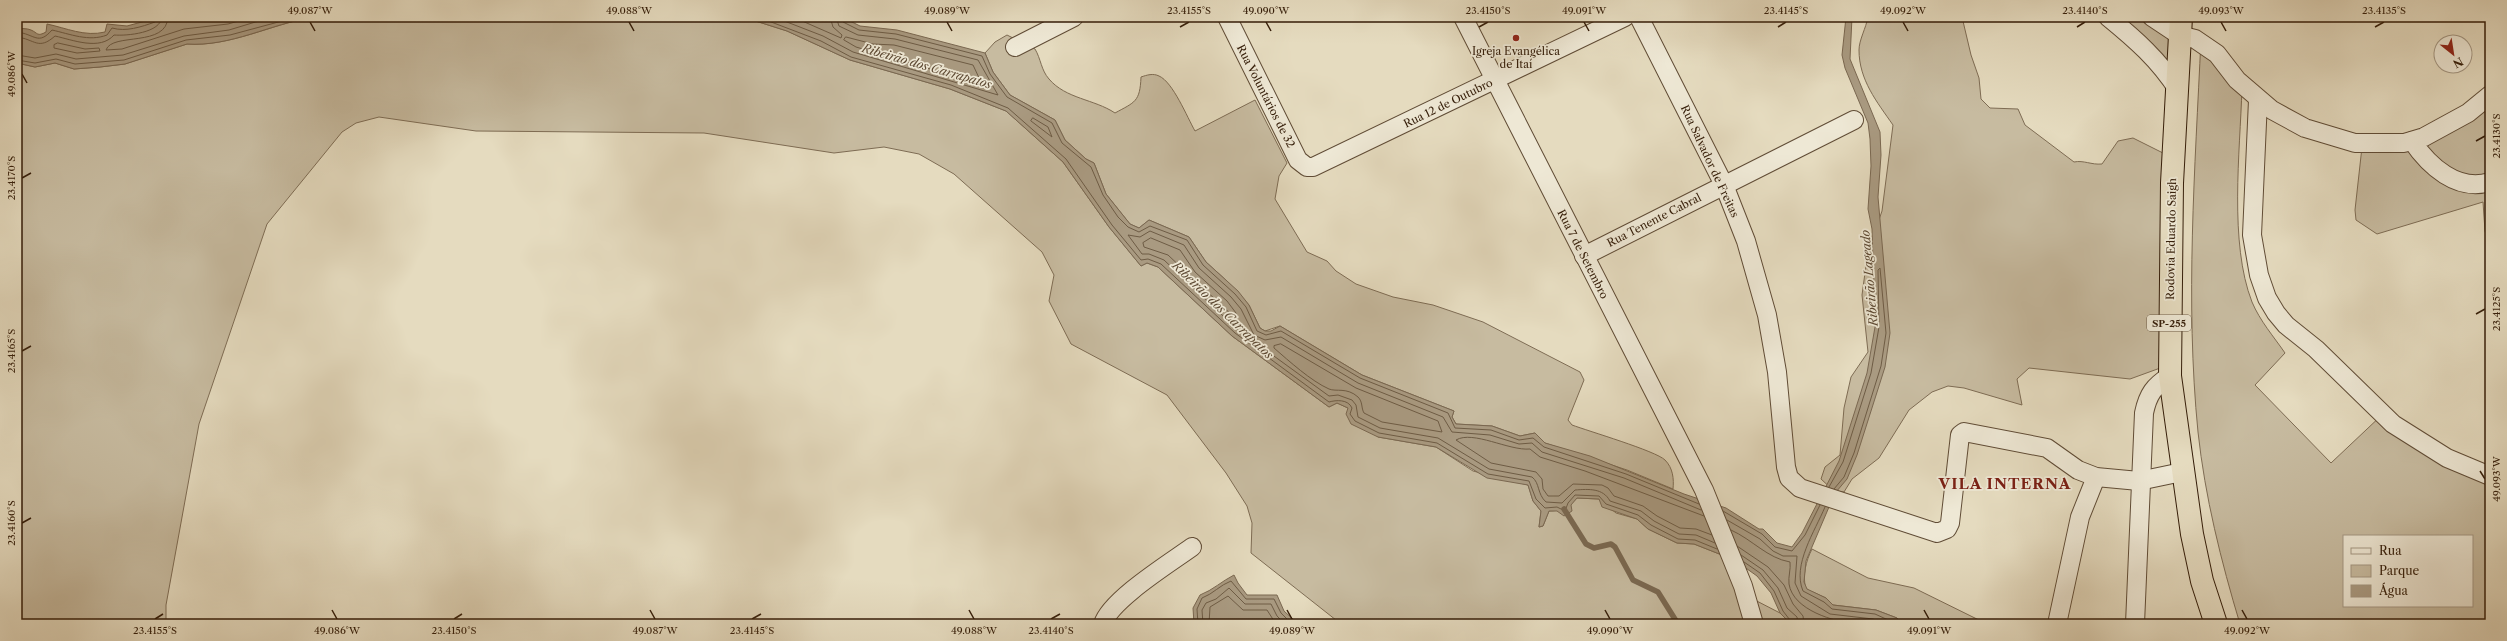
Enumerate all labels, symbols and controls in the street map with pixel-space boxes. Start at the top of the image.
text: 49.087°W [287,4,334,17]
text: 49.088°W [606,4,653,17]
text: 49.089°W [924,4,971,17]
text: 23.4155°S [1167,4,1211,17]
text: 49.090°W [1243,4,1290,17]
text: 23.4150°S [1466,4,1510,17]
text: 49.091°W [1562,4,1607,17]
text: 23.4145°S [1764,4,1808,17]
text: 49.092°W [1880,4,1927,17]
text: 23.4140°S [2062,4,2108,17]
text: 49.093°W [2198,4,2245,17]
text: 23.4135°S [2362,4,2406,17]
marker: Igreja Evangélica de Itaí [1511,33,1521,43]
north arrow [2433,34,2473,74]
water label: Ribeirão dos Carrapatos [859,40,994,92]
street label: Rua Voluntários de 32 [1234,42,1298,150]
place label: Igreja Evangélica de Itaí [1472,44,1560,71]
text: 49.086°W [5,50,18,97]
text: N [2450,54,2466,71]
street label: Rua 12 de Outubro [1401,75,1495,131]
street label: Rua Salvador de Freitas [1678,103,1742,220]
text: 23.4130°S [2490,113,2503,159]
text: 23.4170°S [5,156,18,200]
street label: Rodovia Eduardo Saigh [2163,178,2179,300]
street label: Rua Tenente Cabral [1605,190,1704,250]
street label: Rua 7 de Setembro [1554,207,1612,301]
water label: Ribeirão Lageado [1857,229,1881,328]
water label: Ribeirão dos Carrapatos [1169,257,1277,363]
text: 23.4125°S [2490,287,2503,331]
road number: SP-255 [2147,315,2191,331]
text: 23.4165°S [5,329,18,373]
text: 49.093°W [2490,455,2503,502]
district label: VILA INTERNA [1938,474,2071,493]
text: 23.4160°S [5,500,18,546]
legend [2343,535,2473,607]
text: Rua [2379,543,2402,558]
text: Parque [2379,563,2420,578]
text: Água [2378,582,2409,598]
text: 23.4155°S [133,624,177,637]
text: 49.086°W [314,624,361,637]
text: 23.4150°S [432,624,476,637]
text: 49.087°W [632,624,679,637]
text: 23.4145°S [730,624,774,637]
text: 49.088°W [951,624,998,637]
text: 23.4140°S [1028,624,1074,637]
text: 49.089°W [1269,624,1316,637]
text: 49.090°W [1587,624,1634,637]
text: 49.091°W [1907,624,1952,637]
text: 49.092°W [2224,624,2271,637]

